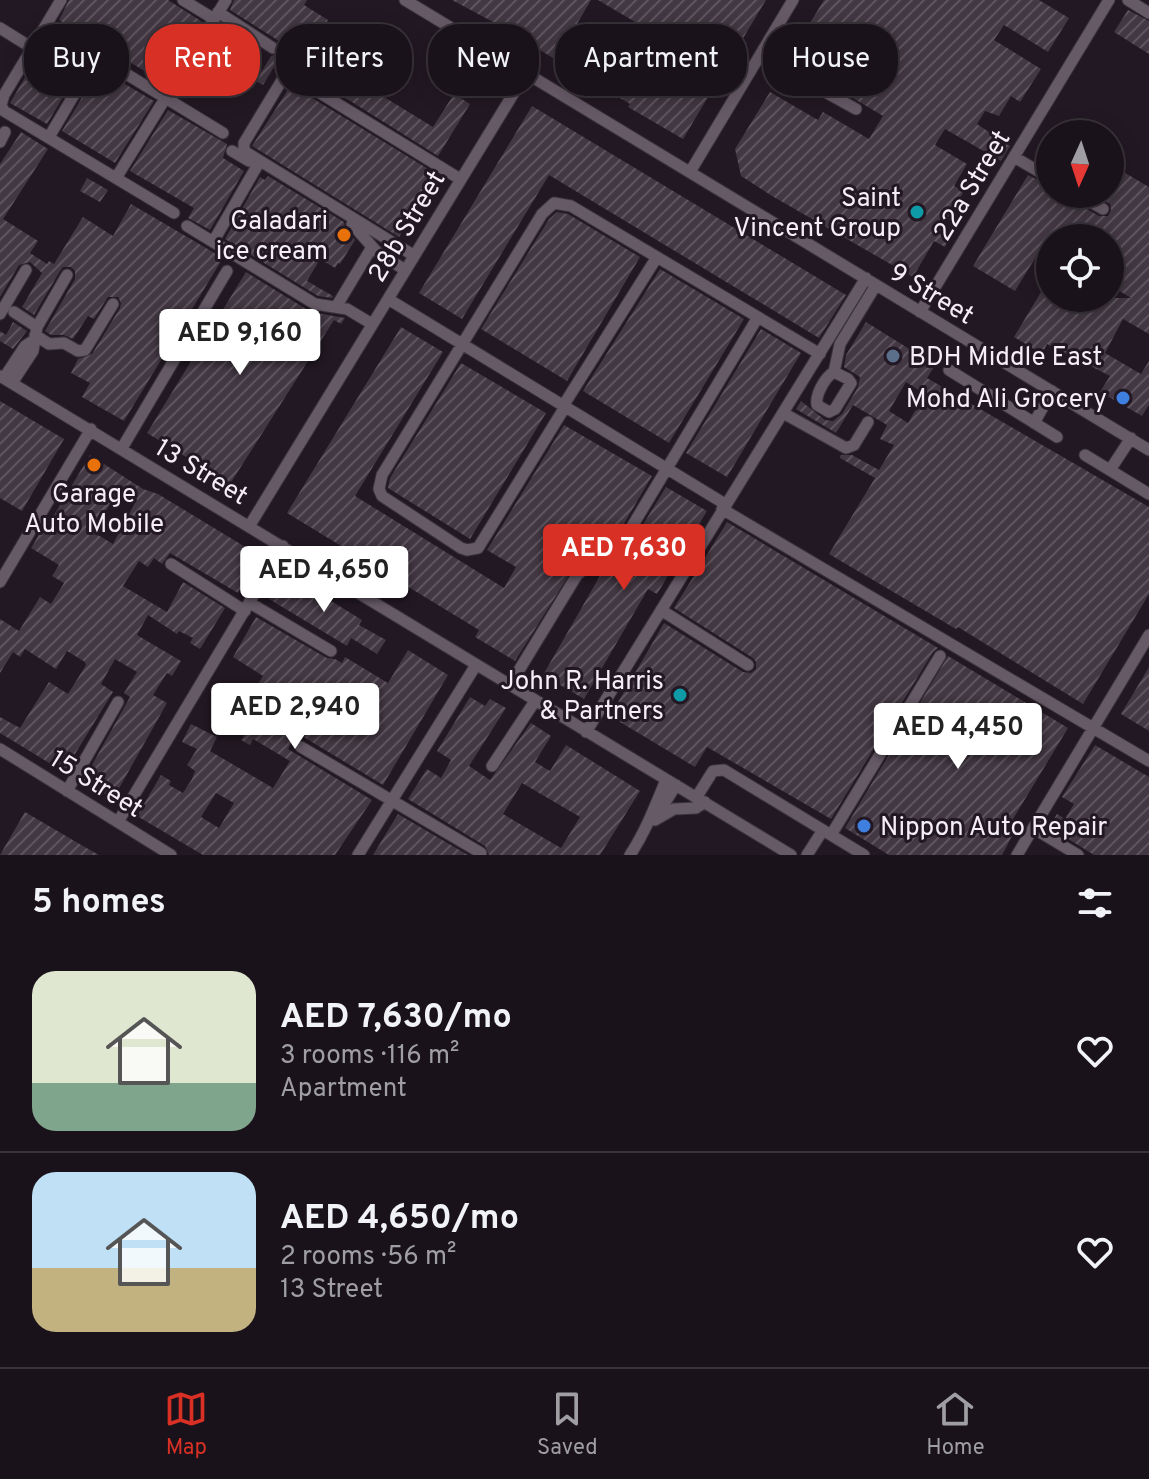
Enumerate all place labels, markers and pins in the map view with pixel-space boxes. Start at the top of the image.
place label: Saint Vincent Group [733,183,901,246]
marker: Saint Vincent Group [908,203,926,221]
place label: Galadari ice cream [216,206,328,269]
marker: Galadari ice cream [335,226,353,244]
pin: AED 9,160 [148,309,332,377]
place label: BDH Middle East [909,342,1102,375]
marker: BDH Middle East [884,347,902,365]
place label: Mohd Ali Grocery [906,384,1107,417]
marker: Mohd Ali Grocery [1114,389,1132,407]
marker: Garage Auto Mobile [85,456,103,474]
place label: Garage Auto Mobile [24,479,164,542]
pin: AED 7,630 [532,524,716,592]
pin: AED 4,650 [232,546,416,614]
place label: John R. Harris & Partners [501,666,664,729]
pin: AED 2,940 [203,683,387,751]
marker: John R. Harris & Partners [671,686,689,704]
pin: AED 4,450 [866,703,1050,771]
place label: Nippon Auto Repair [880,812,1107,845]
marker: Nippon Auto Repair [855,817,873,835]

